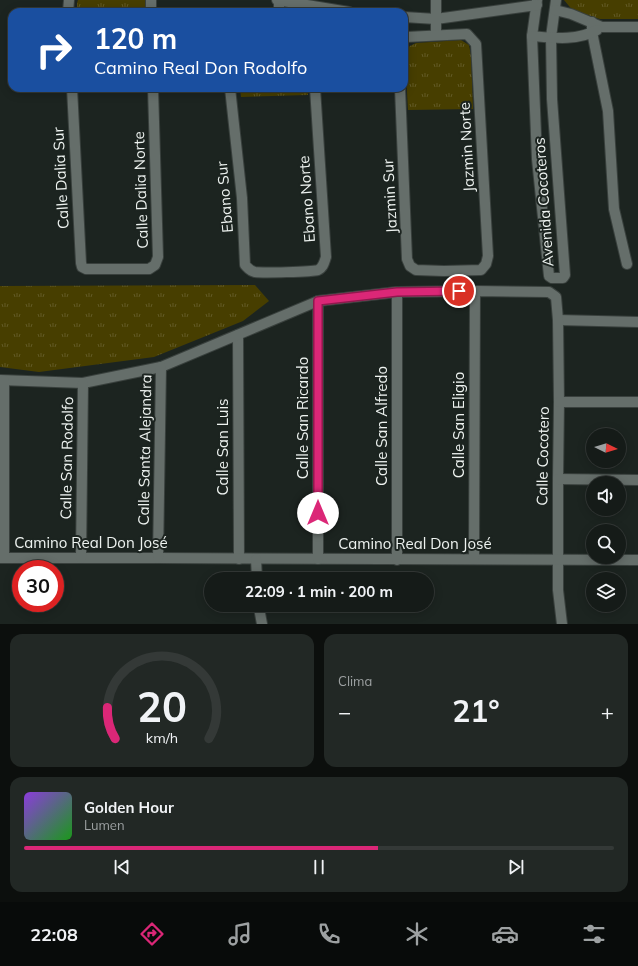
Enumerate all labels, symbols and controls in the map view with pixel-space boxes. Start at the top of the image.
text: 120 m [94,21,177,56]
icon: right [28,24,80,76]
text: Camino Real Don Rodolfo [94,56,307,79]
street label: Jazmin Norte [455,102,478,193]
street label: Calle Dalia Sur [48,126,73,229]
street label: Calle Dalia Norte [129,131,152,249]
street label: Avenida Cocoteros [530,137,558,267]
street label: Ebano Norte [294,155,319,243]
street label: Jazmin Sur [378,158,401,234]
street label: Ebano Sur [212,160,237,234]
pin [442,274,476,308]
icon: arrive [448,280,470,302]
street label: Calle San Ricardo [293,357,312,479]
street label: Calle San Alfredo [372,366,391,486]
street label: Calle San Eligio [449,372,468,478]
street label: Calle Santa Alejandra [134,374,155,526]
street label: Calle San Rodolfo [56,397,77,519]
street label: Calle San Luis [213,399,232,495]
street label: Calle Cocotero [532,406,553,506]
north arrow [586,428,626,468]
map controls [586,428,626,612]
button: sound [586,476,626,516]
position arrow [297,492,339,534]
button: search [586,524,626,564]
street label: Camino Real Don José [14,533,168,552]
street label: Camino Real Don José [338,534,492,553]
speed limit sign: 30 [12,560,64,612]
button: layers [586,572,626,612]
text: 22:09 · 1 min · 200 m [245,582,393,601]
text: Clima [338,673,372,689]
text: 20 [137,679,187,731]
text: 21° [452,692,500,730]
text: − [338,698,351,726]
text: + [601,698,614,726]
text: km/h [146,728,178,746]
text: Golden Hour [84,798,174,817]
text: Lumen [84,817,125,833]
icon: previous [111,856,133,878]
icon: pause [308,856,330,878]
icon: next [505,856,527,878]
icon: directions [138,920,166,948]
icon: music [226,920,254,948]
icon: phone [315,920,343,948]
icon: climate [403,920,431,948]
icon: car [491,920,519,948]
icon: filters [580,920,608,948]
text: 22:08 [30,923,78,946]

